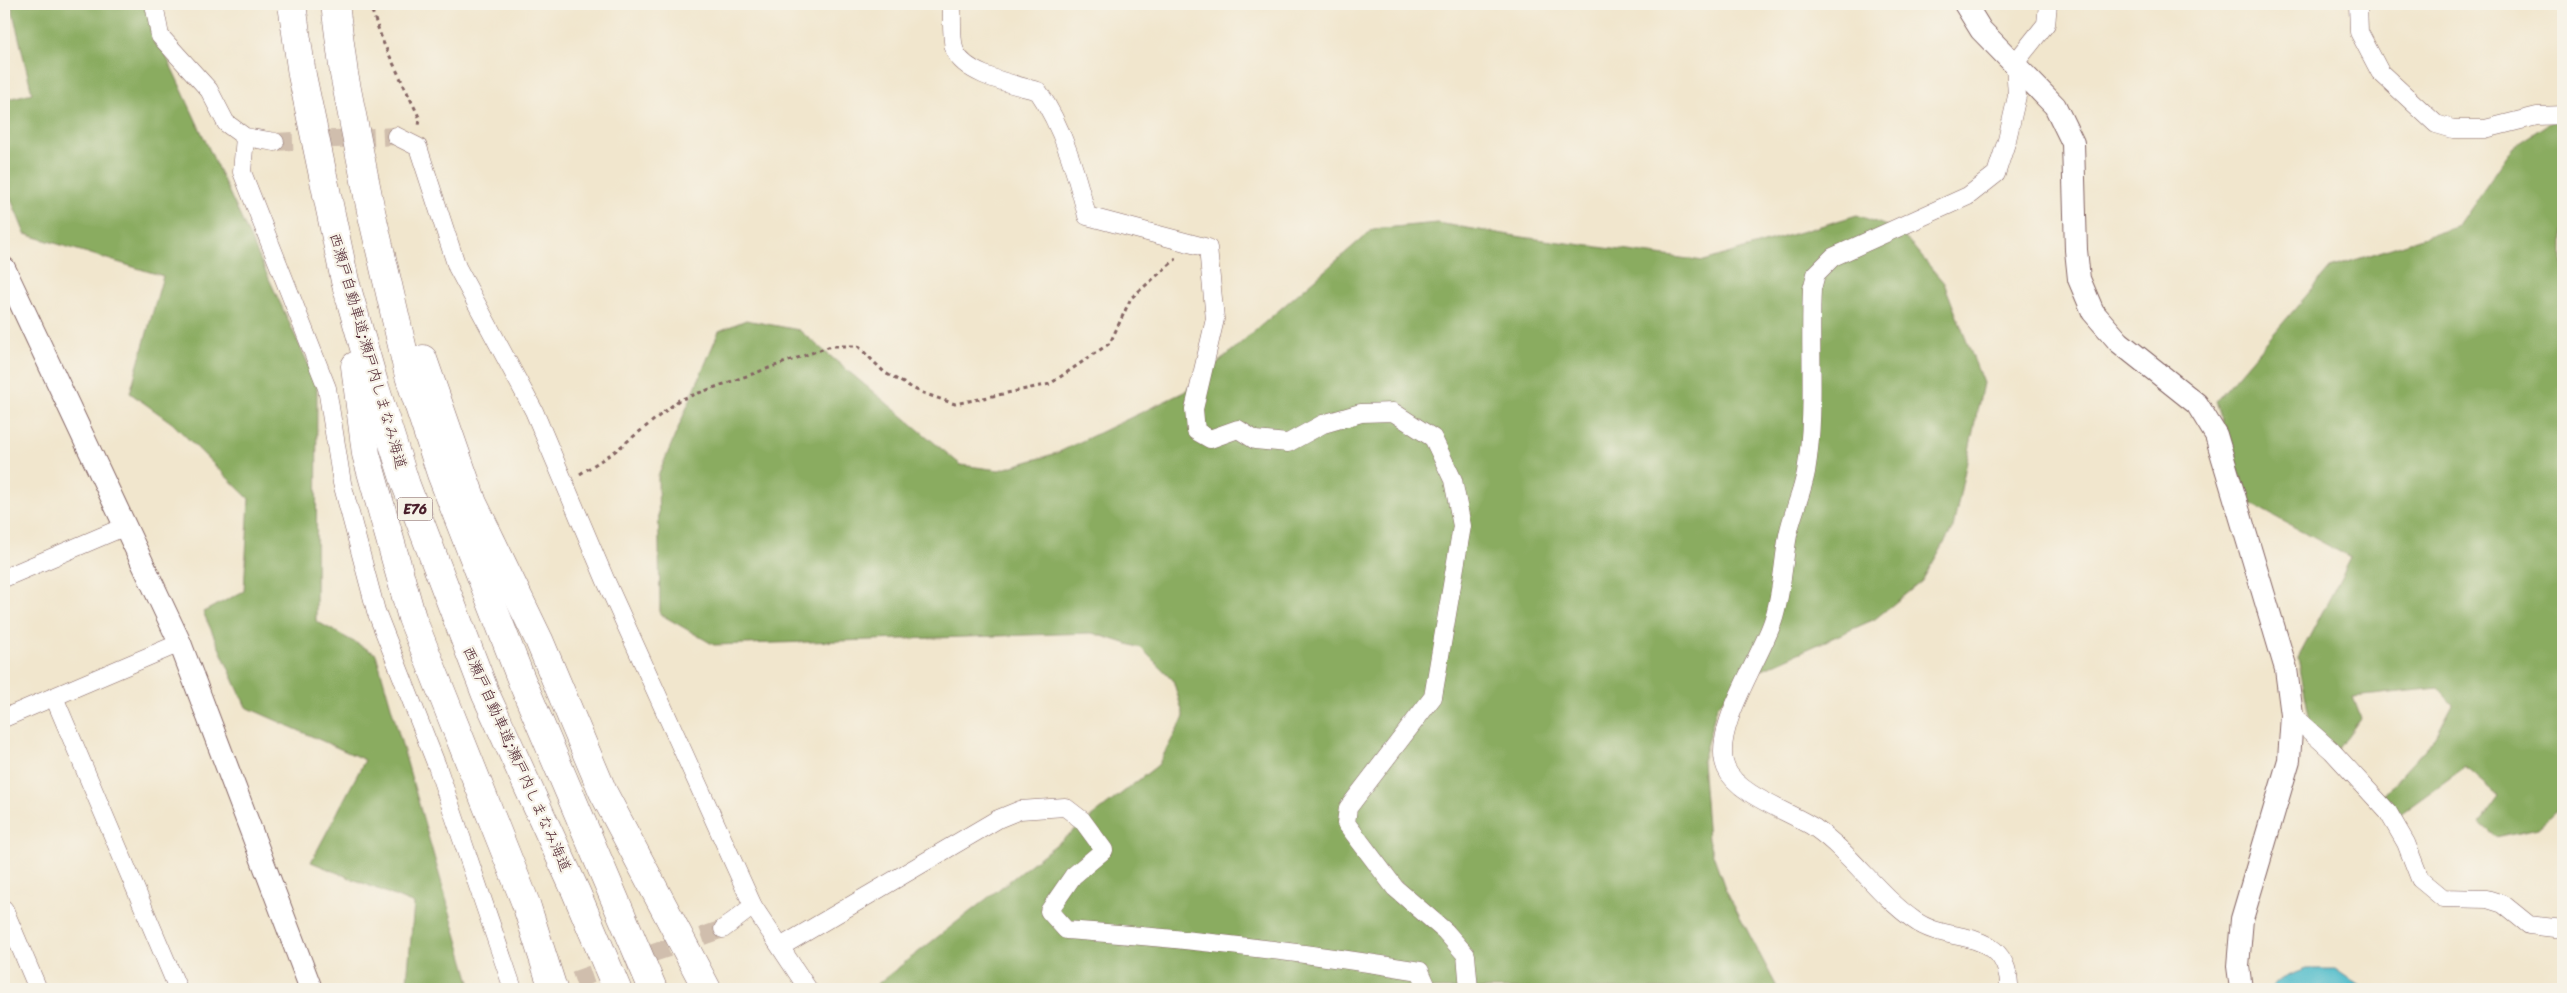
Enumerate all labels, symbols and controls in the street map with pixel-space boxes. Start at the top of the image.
street label: 西瀬戸自動車道;瀬戸内しまなみ海道 [322,230,414,472]
road number: E76 [398,498,432,520]
street label: 西瀬戸自動車道;瀬戸内しまなみ海道 [455,642,579,876]

